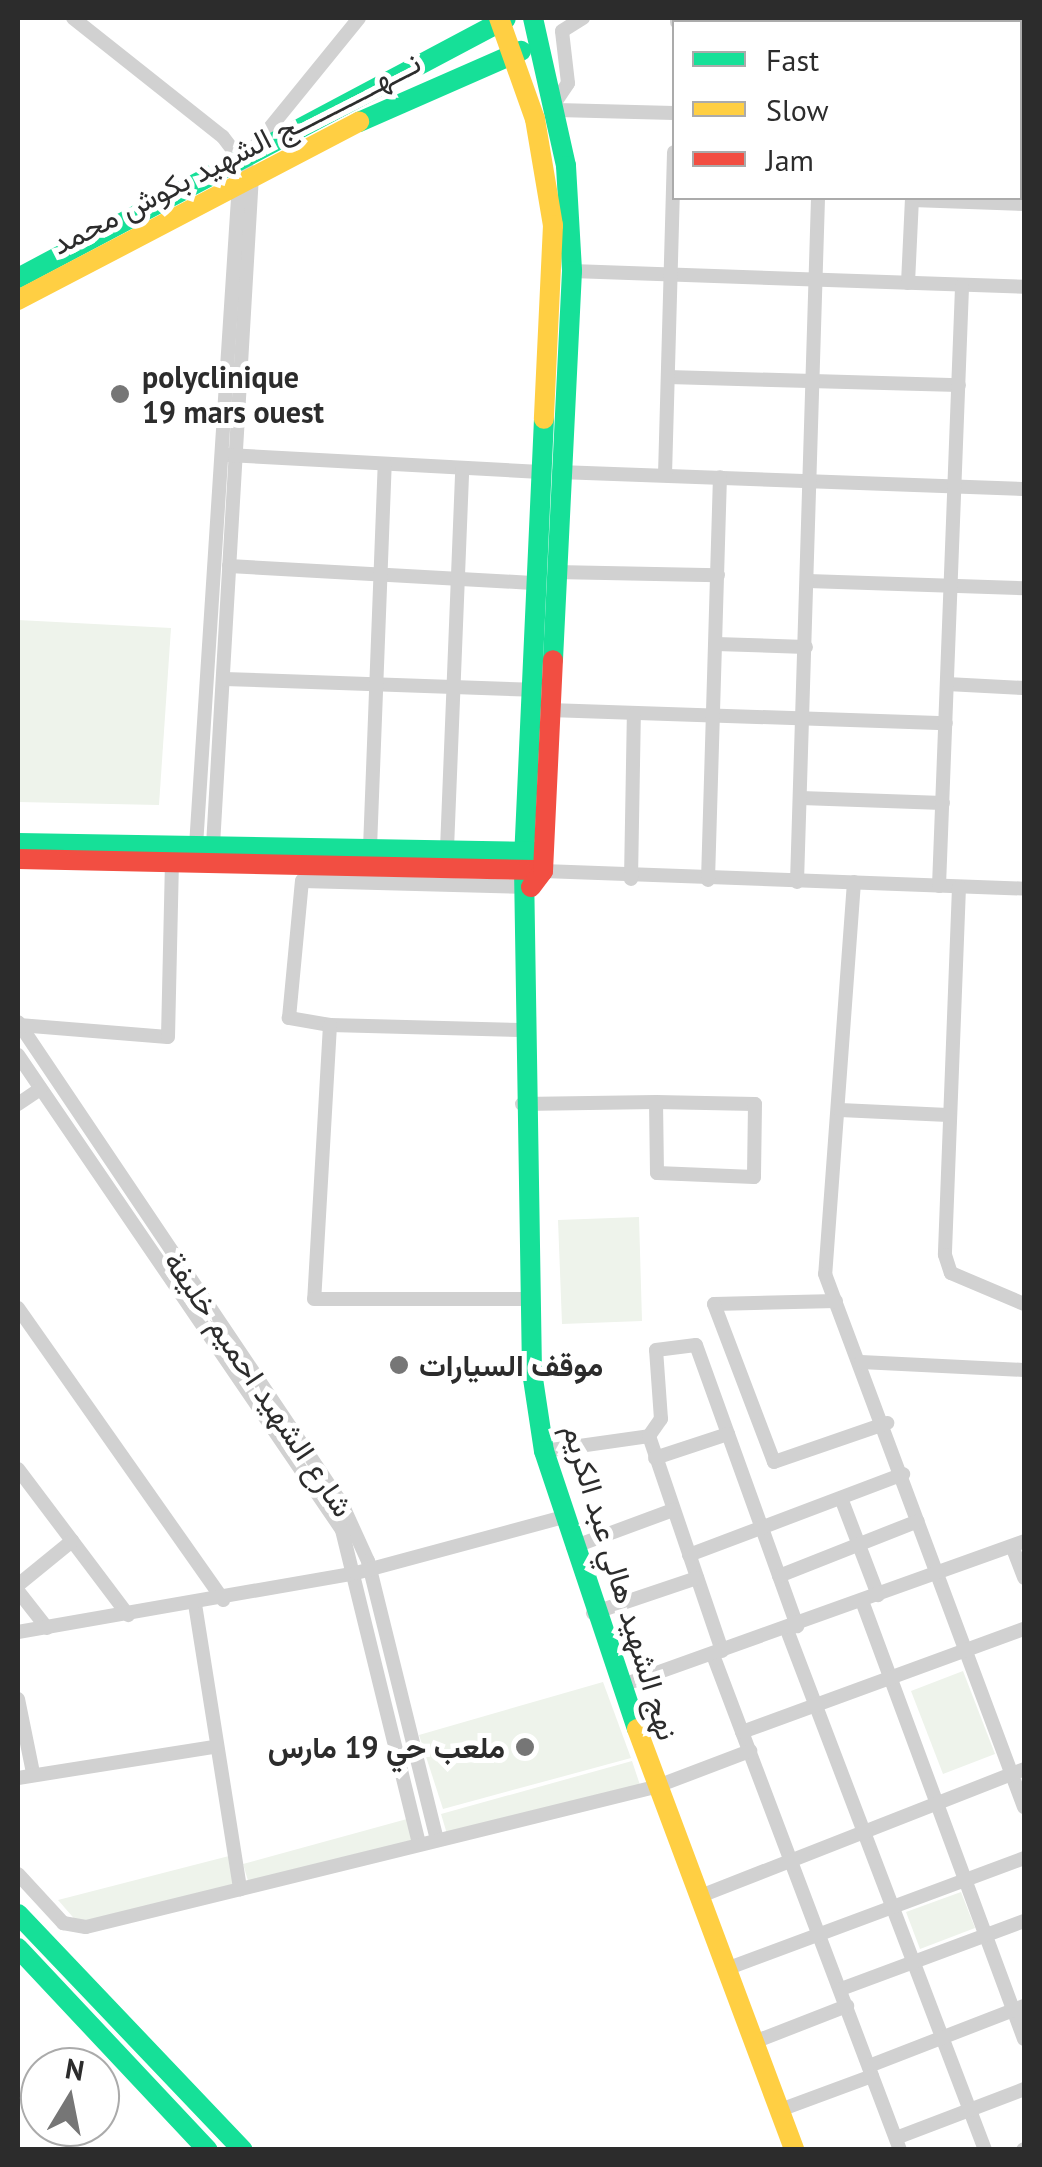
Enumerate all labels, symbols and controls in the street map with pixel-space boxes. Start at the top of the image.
legend [672,20,1022,200]
text: Fast [766,40,819,79]
street label: نـــهـــــــــــج الشهيد بكوش محمد [45,44,427,262]
text: Slow [766,90,829,129]
text: Jam [766,140,814,179]
place label: polyclinique 19 mars ouest [142,359,324,430]
marker: polyclinique 19 mars ouest [107,381,133,407]
street label: شارع الشهيد احميم خليفة [157,1245,361,1523]
place label: موقف السيارات [419,1347,603,1383]
marker: موقف السيارات [388,1354,410,1376]
street label: نهج الشهيد هالي عبد الكريم [556,1420,686,1744]
place label: ملعب حي 19 مارس [268,1729,505,1765]
marker: ملعب حي 19 مارس [514,1736,536,1758]
north arrow [20,2047,120,2147]
text: N [63,2049,87,2089]

